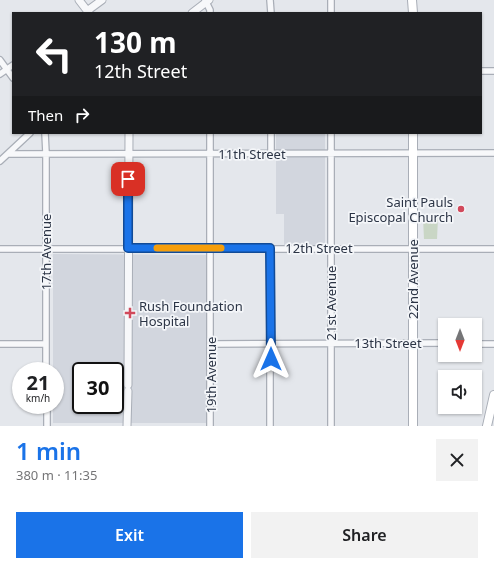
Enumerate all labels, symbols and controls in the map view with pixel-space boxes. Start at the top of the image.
text: 130 m [94,23,177,61]
icon: left [28,28,80,80]
text: 12th Street [94,59,187,83]
icon: right [71,104,93,126]
text: Then [28,105,63,125]
street label: 11th Street [218,145,286,163]
pin [111,162,145,196]
icon: arrive [117,168,139,190]
place label: Saint Pauls Episcopal Church [348,193,453,226]
marker: Saint Pauls Episcopal Church [456,204,466,214]
street label: 17th Avenue [37,214,55,290]
street label: 12th Street [285,239,353,257]
street label: 22nd Avenue [404,239,422,319]
street label: 21st Avenue [322,266,340,340]
place label: Rush Foundation Hospital [139,297,243,330]
marker: Rush Foundation Hospital [124,307,136,319]
north arrow [438,318,482,362]
map controls [438,318,482,414]
street label: 13th Street [354,334,422,352]
street label: 19th Avenue [202,337,220,413]
position arrow [250,338,292,380]
speed limit sign: 30 [72,362,124,414]
text: 21 [27,369,49,396]
button: sound [438,370,482,414]
text: km/h [26,391,50,405]
text: 1 min [16,434,81,467]
button: close [436,439,478,481]
text: 380 m · 11:35 [16,466,97,484]
button: Exit [16,512,243,558]
button: Share [251,512,478,558]

